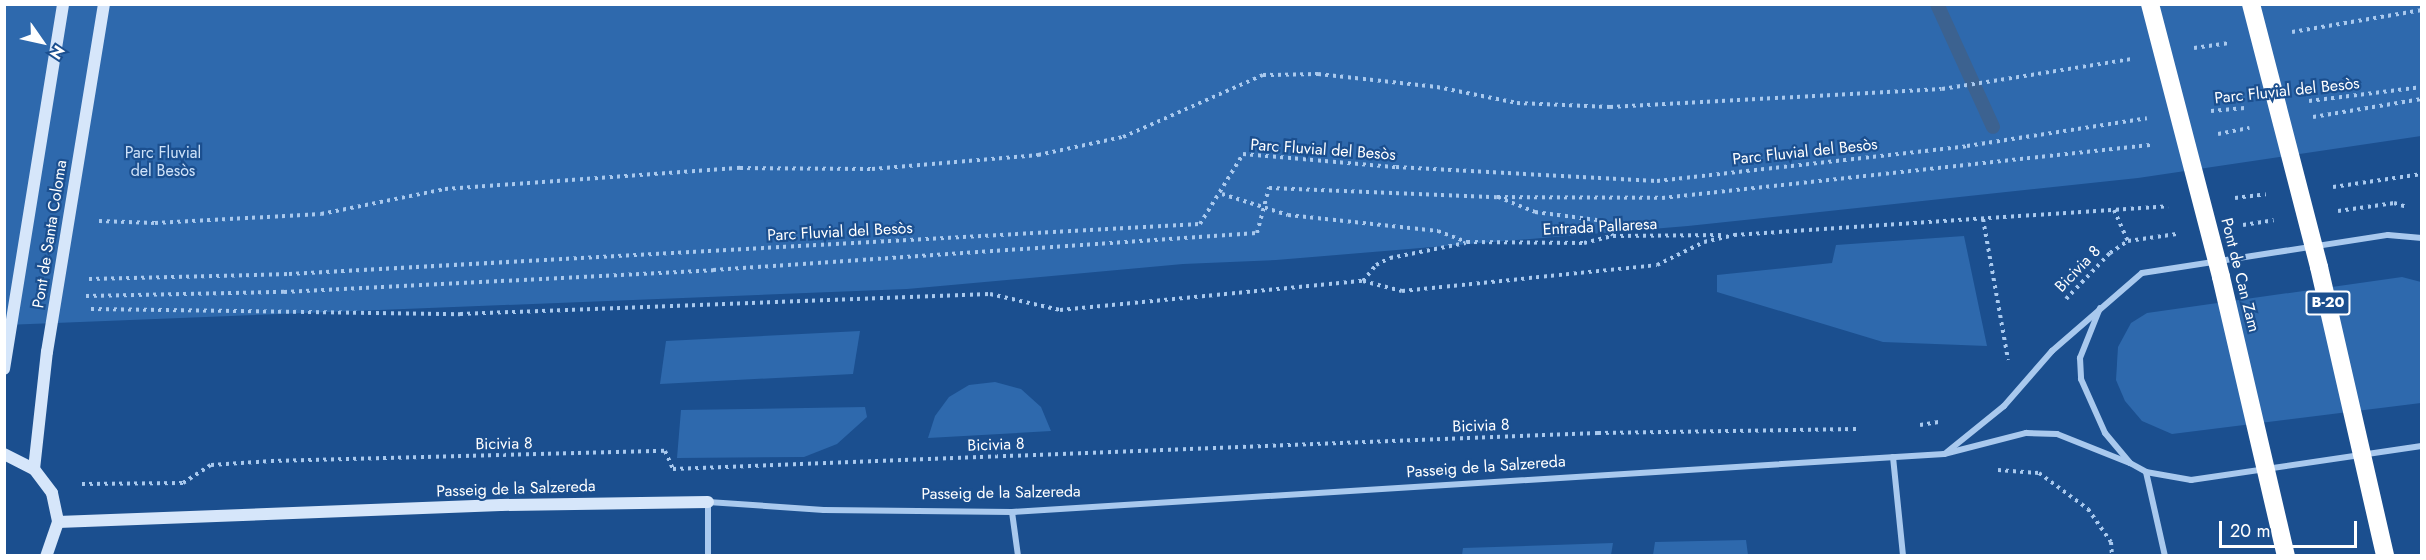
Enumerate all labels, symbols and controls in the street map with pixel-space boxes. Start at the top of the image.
north arrow [12,12,72,72]
text: N [44,41,70,64]
street label: Parc Fluvial del Besòs [2214,74,2360,108]
street label: Parc Fluvial del Besòs [1250,135,1396,165]
street label: Parc Fluvial del Besòs [1732,135,1878,169]
park label: Parc Fluvial del Besòs [125,143,201,181]
street label: Pont de Santa Coloma [29,159,71,309]
street label: Entrada Pallaresa [1542,214,1658,240]
street label: Pont de Can Zam [2217,216,2263,334]
street label: Parc Fluvial del Besòs [767,219,913,245]
street label: Bicivia 8 [2051,242,2105,296]
road number: B-20 [2304,291,2352,315]
street label: Bicivia 8 [1452,415,1510,437]
street label: Bicivia 8 [475,434,533,454]
street label: Bicivia 8 [967,434,1025,456]
street label: Passeig de la Salzereda [1406,452,1566,482]
street label: Passeig de la Salzereda [436,477,596,501]
street label: Passeig de la Salzereda [921,482,1081,504]
scale bar [2222,509,2360,547]
text: 20 m [2230,518,2270,544]

